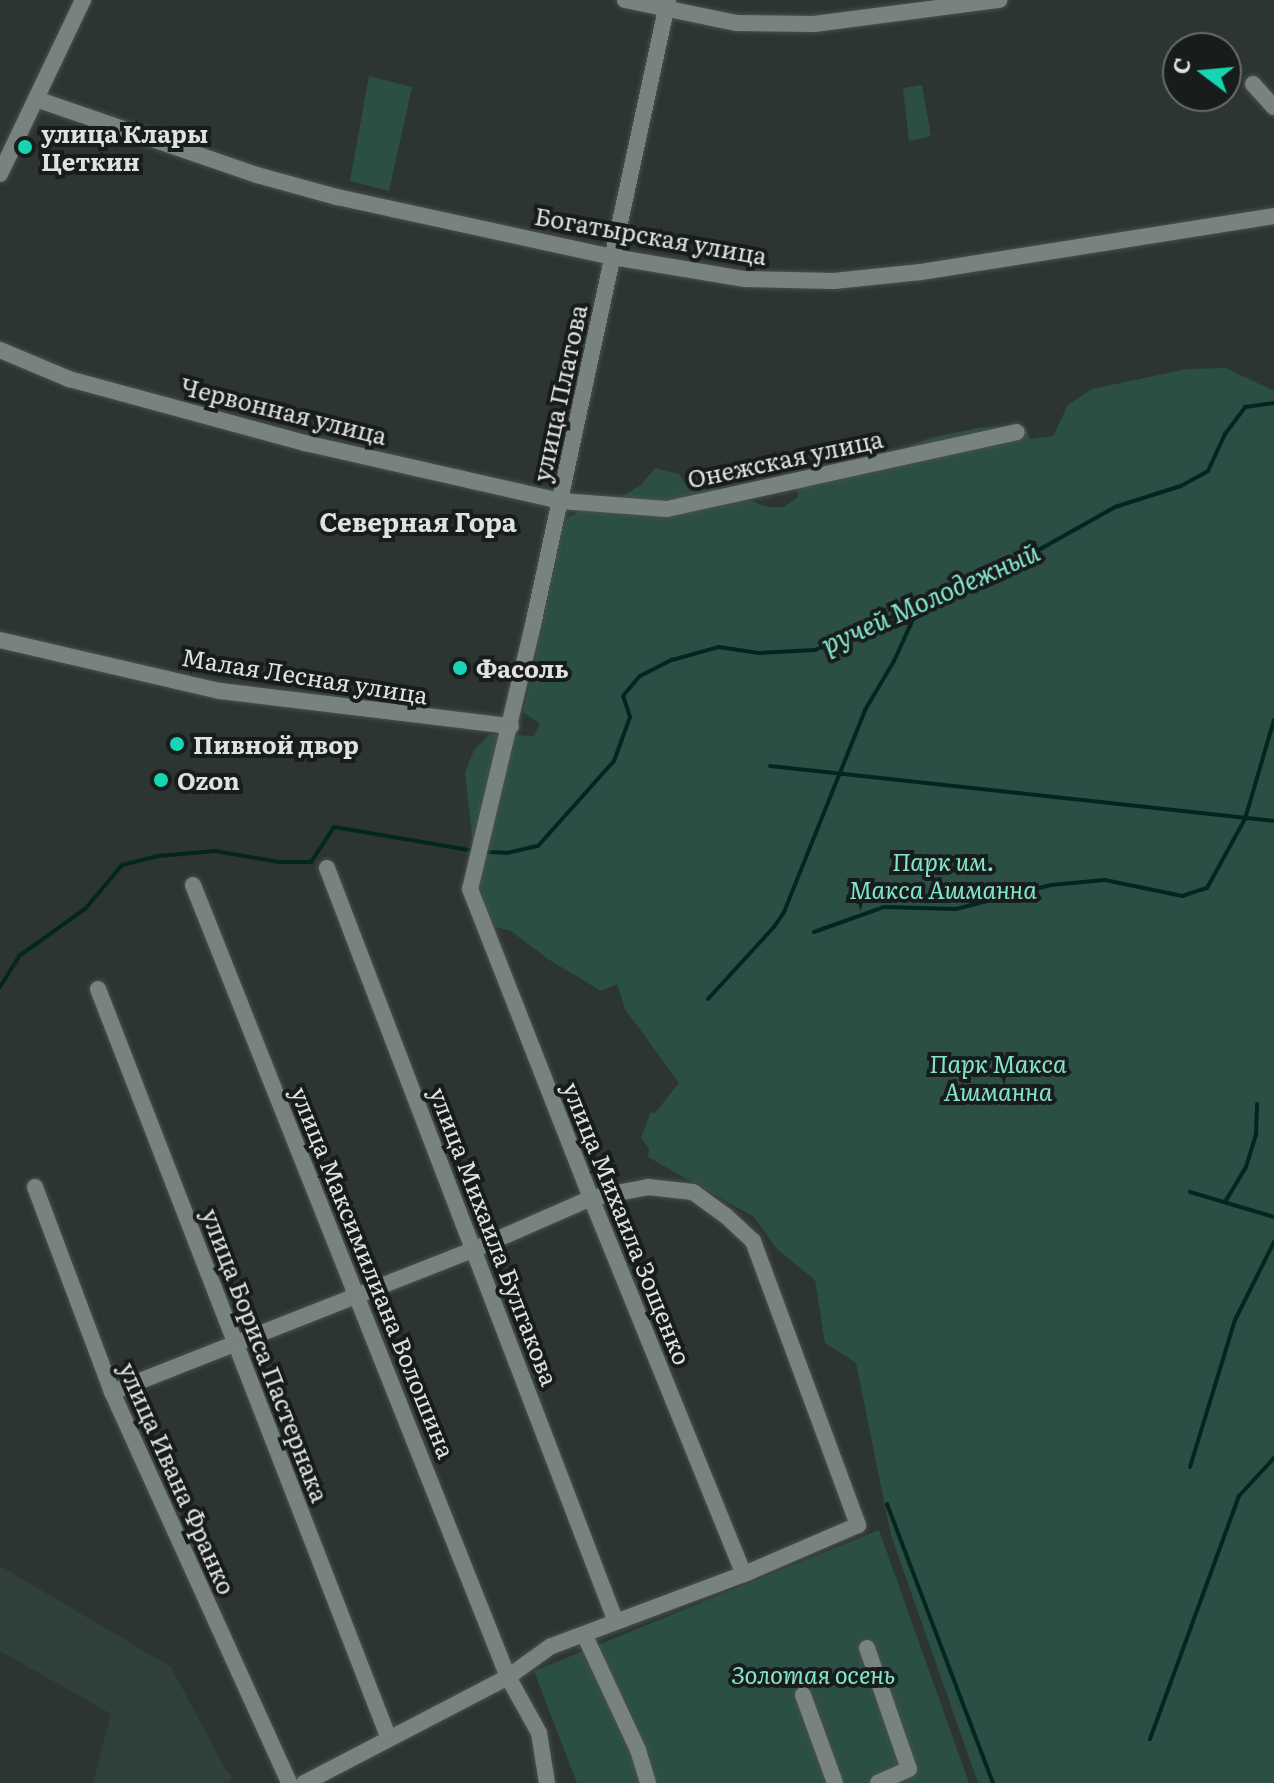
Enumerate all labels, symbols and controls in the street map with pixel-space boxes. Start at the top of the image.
north arrow [1162,32,1242,112]
text: С [1162,54,1198,78]
place label: улица Клары Цеткин [41,119,208,175]
marker: улица Клары Цеткин [16,138,34,156]
street label: Богатырская улица [533,200,769,270]
street label: улица Платова [526,302,592,484]
street label: Червонная улица [178,370,390,450]
street label: Онежская улица [685,423,885,493]
district label: Северная Гора [319,505,517,537]
water label: ручей Молодежный [816,535,1044,659]
street label: Малая Лесная улица [180,641,430,709]
place label: Фасоль [476,654,569,682]
marker: Фасоль [451,659,469,677]
place label: Пивной двор [193,730,359,758]
marker: Пивной двор [168,735,186,753]
place label: Ozon [177,766,240,794]
marker: Ozon [152,771,170,789]
park label: Парк им. Макса Ашманна [849,847,1037,903]
park label: Парк Макса Ашманна [929,1049,1067,1105]
street label: улица Михаила Зощенко [558,1077,698,1369]
street label: улица Максимилиана Волошина [286,1082,462,1462]
street label: улица Михаила Булгакова [425,1083,565,1389]
street label: улица Бориса Пастернака [197,1204,335,1506]
street label: улица Ивана Франко [114,1357,242,1599]
park label: Золотая осень [731,1660,895,1688]

